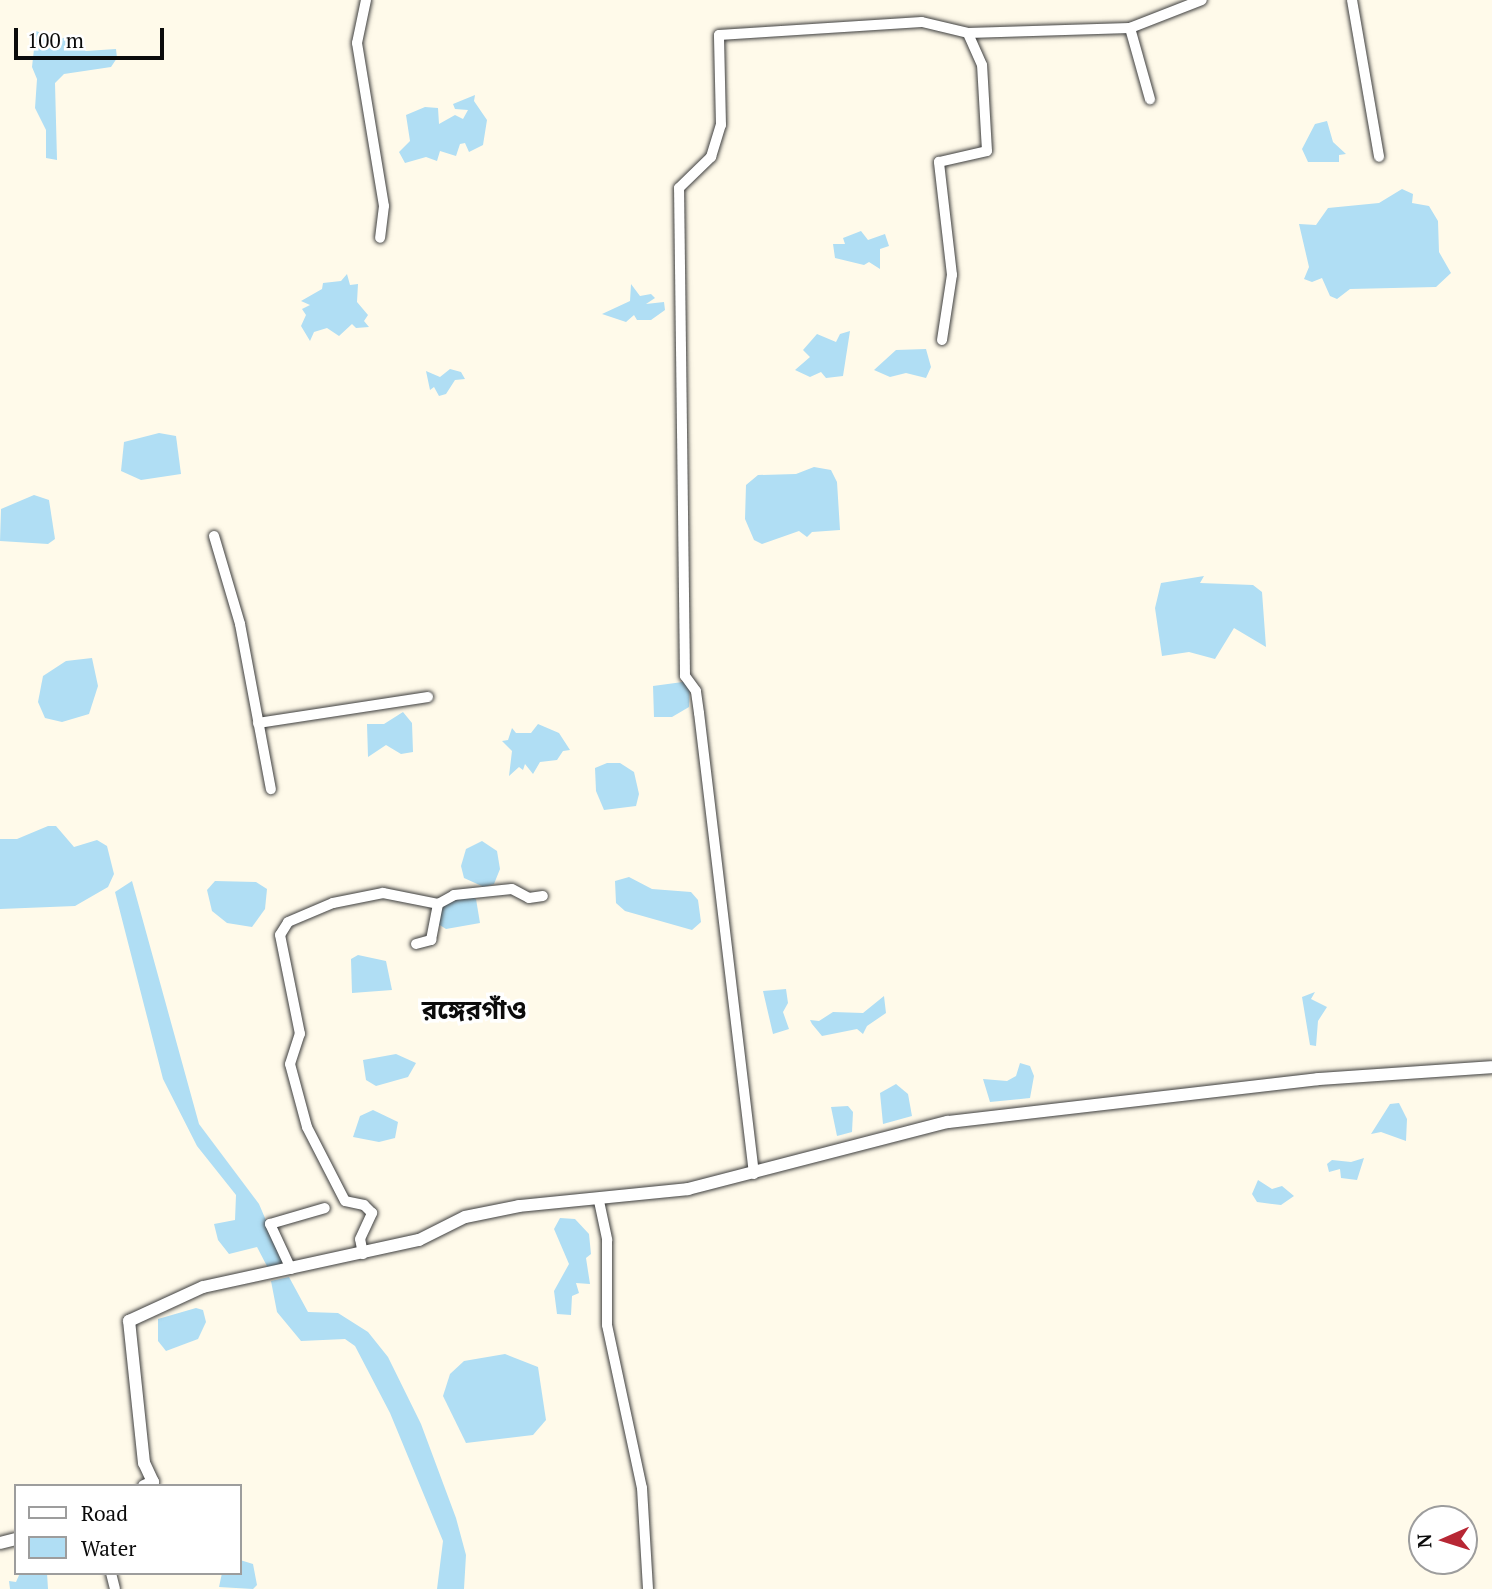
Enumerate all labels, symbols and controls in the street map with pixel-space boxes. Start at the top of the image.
scale bar [18,14,168,58]
text: 100 m [27,26,84,54]
district label: রঙ্গেরগাঁও [422,994,526,1026]
legend [14,1484,242,1575]
text: Road [81,1499,128,1527]
north arrow [1408,1505,1478,1575]
text: N [1411,1533,1436,1549]
text: Water [81,1534,136,1562]

